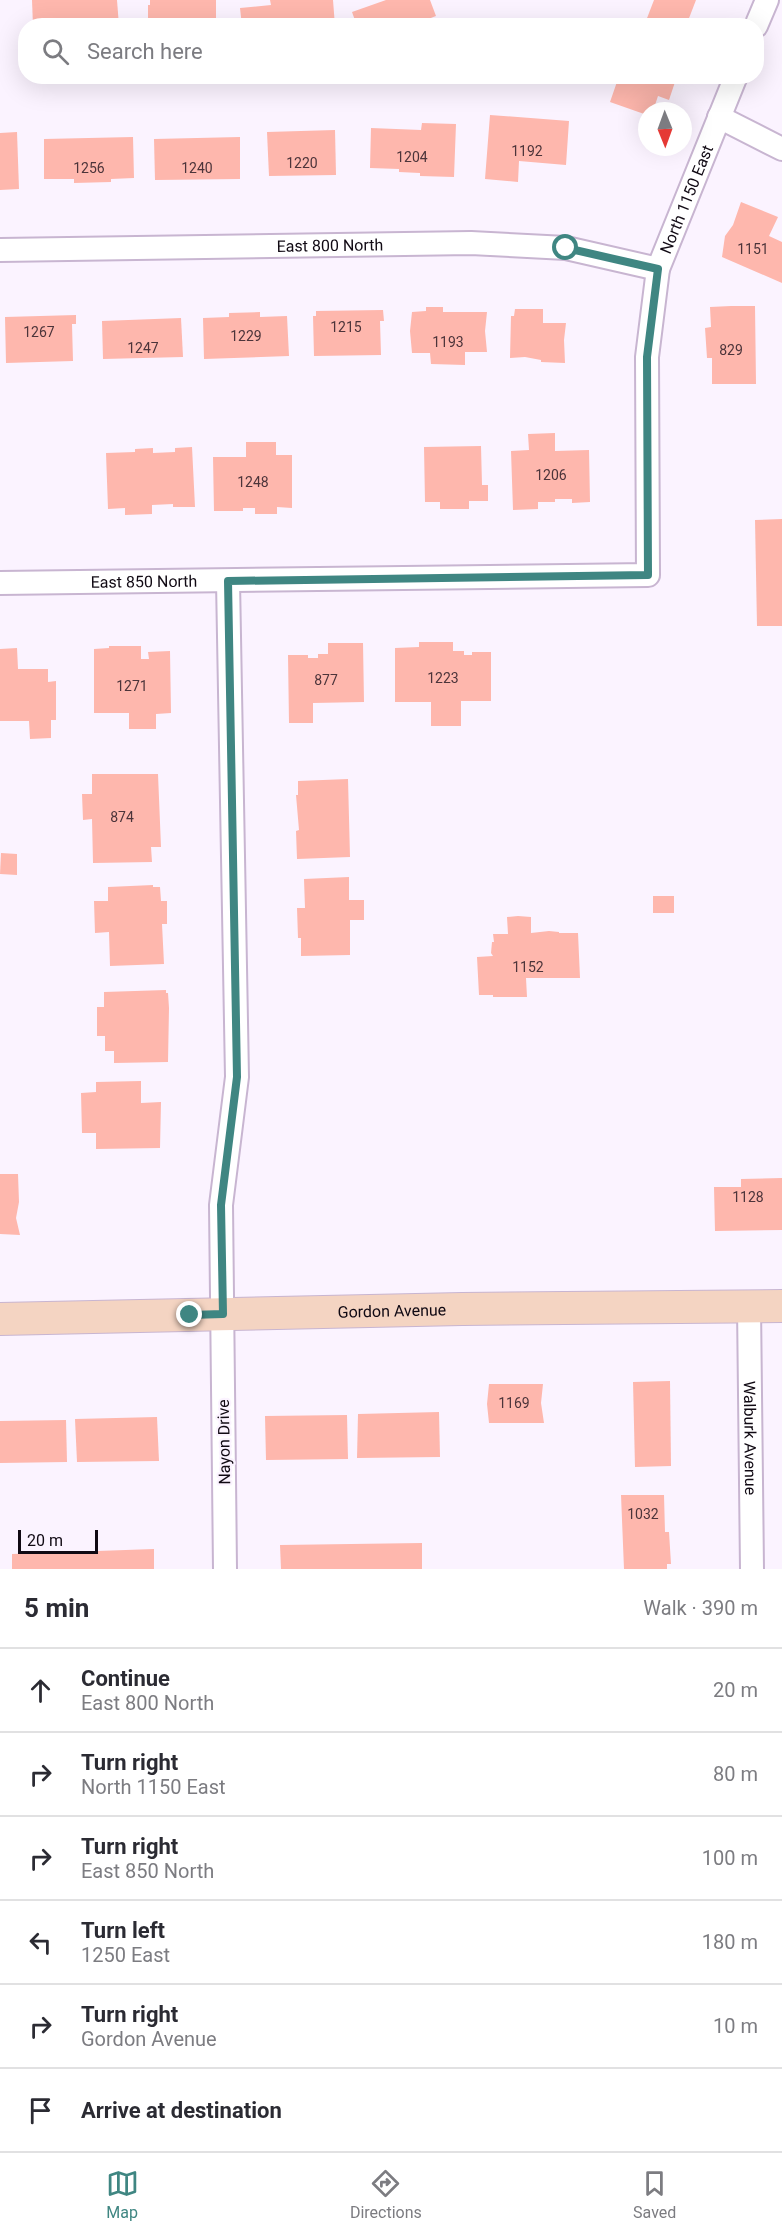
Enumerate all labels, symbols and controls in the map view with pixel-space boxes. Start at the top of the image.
search box [18,18,764,84]
icon: search [39,35,72,68]
text: Search here [87,39,203,64]
north arrow [638,102,692,156]
street label: North 1150 East [656,142,717,256]
house number: 1192 [511,143,543,159]
house number: 1204 [396,149,428,165]
house number: 1220 [286,155,318,171]
house number: 1256 [73,160,105,176]
house number: 1240 [181,160,213,176]
route start [552,234,578,260]
street label: East 800 North [277,235,383,255]
house number: 1151 [737,241,769,257]
house number: 1215 [330,319,362,335]
house number: 1267 [23,324,55,340]
house number: 1229 [230,328,262,344]
house number: 1193 [432,334,464,350]
house number: 1247 [127,340,159,356]
house number: 829 [719,342,743,358]
house number: 1206 [535,467,567,483]
house number: 1248 [237,474,269,490]
street label: East 850 North [91,571,197,591]
house number: 1223 [427,670,459,686]
house number: 877 [314,672,338,688]
house number: 1271 [116,678,148,694]
house number: 874 [110,809,134,825]
house number: 1152 [512,959,544,975]
house number: 1128 [732,1189,764,1205]
street label: Gordon Avenue [337,1300,446,1321]
route end [176,1301,202,1327]
street label: Walburk Avenue [740,1381,761,1495]
house number: 1169 [498,1395,530,1411]
street label: Nayon Drive [214,1399,234,1485]
house number: 1032 [627,1506,659,1522]
scale bar [18,1527,98,1554]
text: 20 m [27,1531,63,1550]
text: 5 min [24,1593,89,1623]
text: Walk · 390 m [643,1596,758,1620]
text: Continue [81,1666,170,1691]
icon: ahead [24,1674,57,1707]
text: 20 m [713,1678,758,1702]
text: East 800 North [81,1691,214,1715]
text: Turn right [81,1750,178,1775]
icon: right [24,1758,57,1791]
text: 80 m [713,1762,758,1786]
text: North 1150 East [81,1775,226,1799]
text: Turn right [81,1834,178,1859]
icon: right [24,1842,57,1875]
text: 100 m [702,1846,758,1870]
text: East 850 North [81,1859,214,1883]
text: Turn left [81,1918,165,1943]
icon: left [24,1926,57,1959]
text: 180 m [702,1930,758,1954]
text: 1250 East [81,1943,170,1967]
text: Turn right [81,2002,178,2027]
icon: right [24,2010,57,2043]
text: 10 m [713,2014,758,2038]
text: Gordon Avenue [81,2027,217,2051]
icon: arrive [24,2094,57,2127]
text: Arrive at destination [81,2098,282,2123]
tab: Map [106,2167,139,2222]
tab: Directions [350,2167,422,2222]
tab: Saved [633,2167,676,2222]

